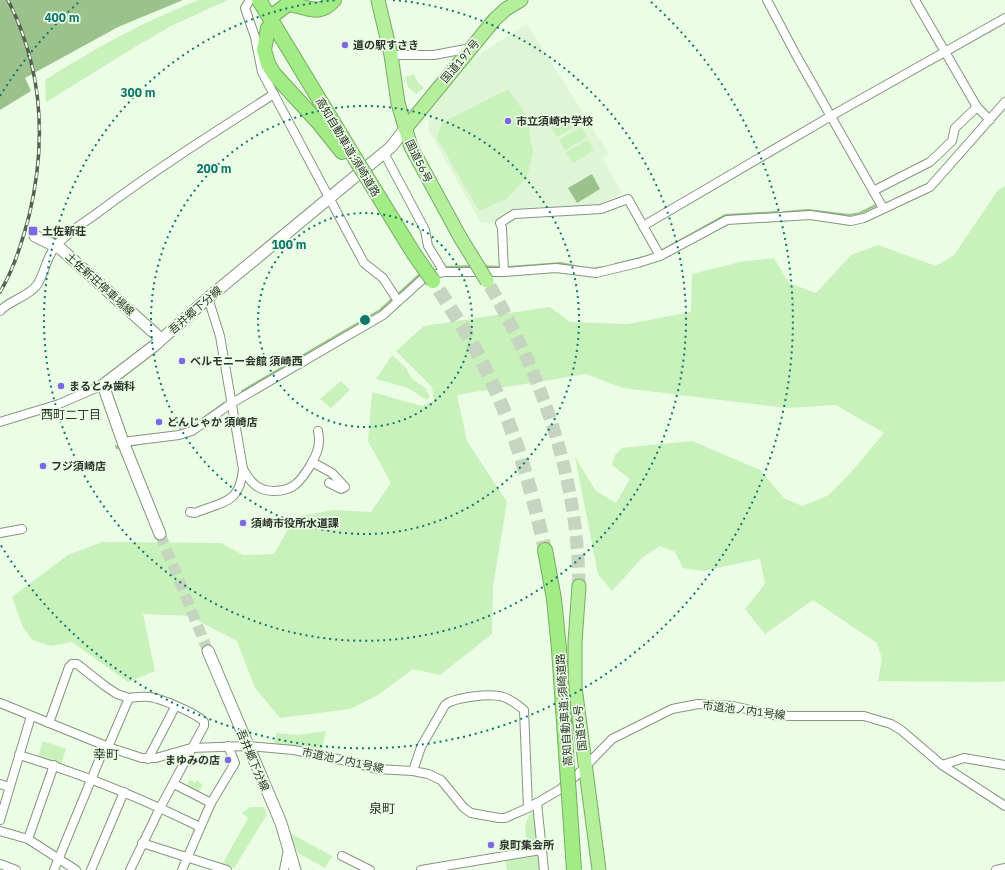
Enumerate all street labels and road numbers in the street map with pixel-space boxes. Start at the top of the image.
street label: 国道197号 [438,36,482,86]
street label: 高知自動車道;須崎道路 [313,95,383,199]
street label: 国道56号 [403,137,435,185]
street label: 土佐新荘停車場線 [63,249,137,319]
street label: 吾井郷下分線 [166,283,224,337]
street label: 高知自動車道;須崎道路 [553,653,575,767]
street label: 市道池ノ内1号線 [702,698,786,722]
street label: 国道56号 [571,704,589,752]
street label: 吾井郷下分線 [234,727,272,793]
street label: 市道池ノ内1号線 [301,744,385,776]

